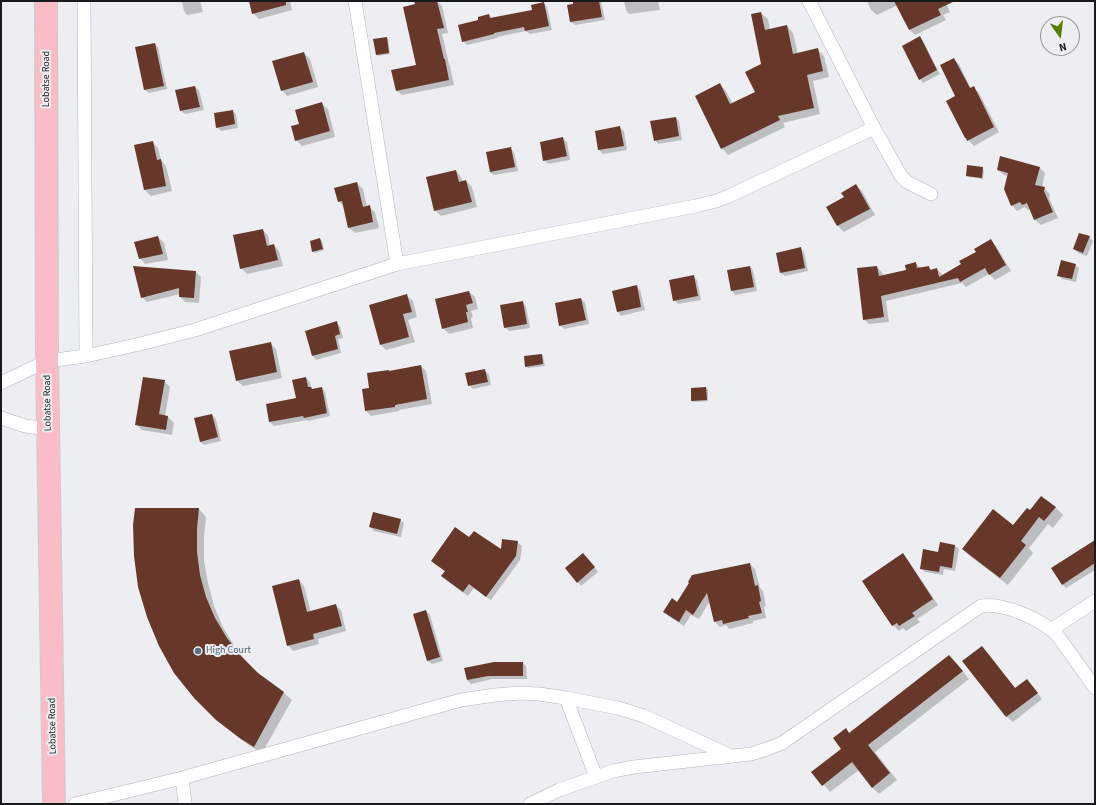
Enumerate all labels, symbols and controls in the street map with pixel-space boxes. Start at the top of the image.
north arrow [1040,16,1080,56]
text: N [1057,39,1068,55]
street label: Lobatse Road [41,51,53,107]
street label: Lobatse Road [42,375,54,431]
place label: High Court [206,645,251,657]
marker: High Court [193,646,203,656]
street label: Lobatse Road [47,698,59,754]

